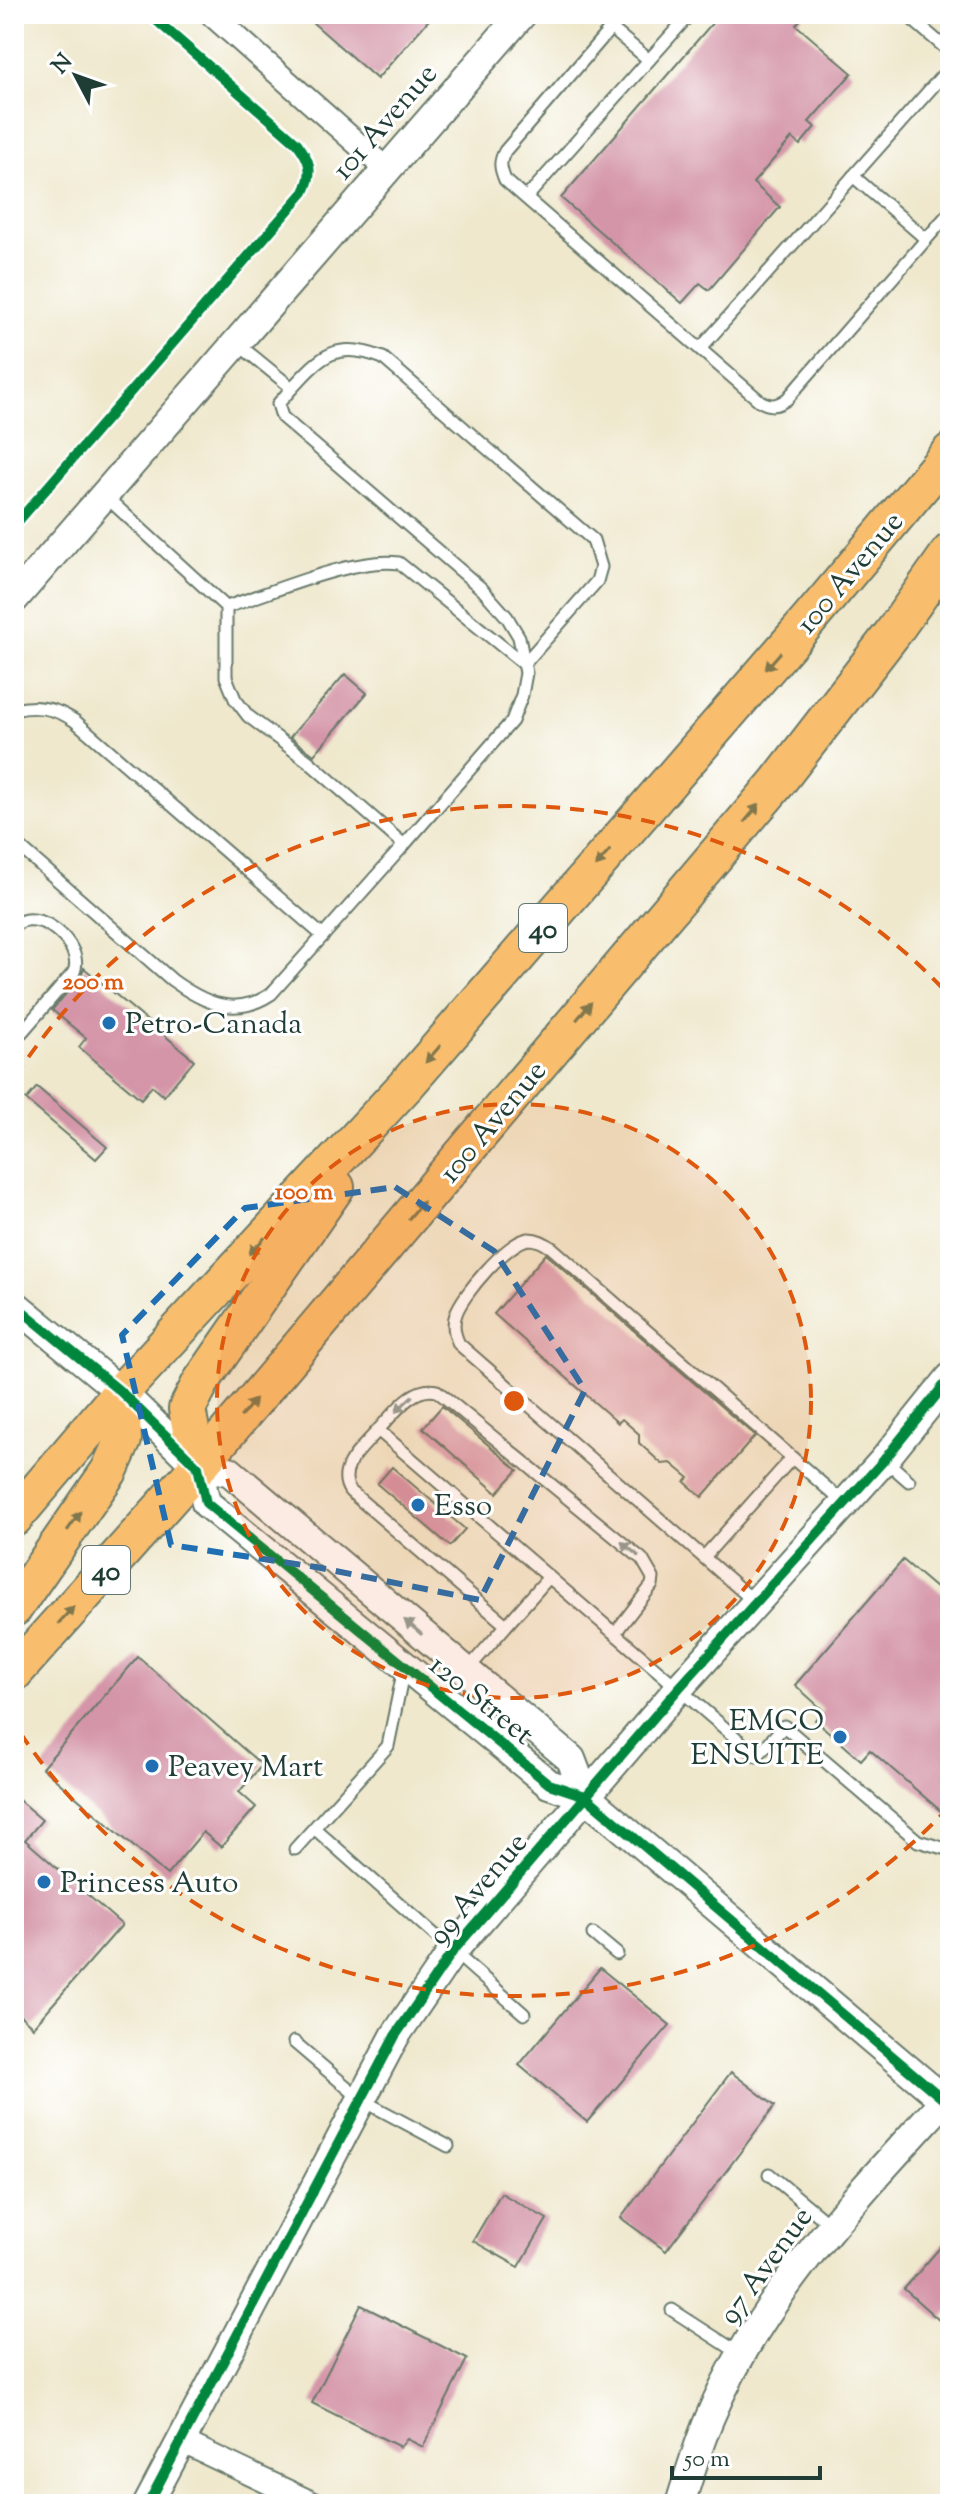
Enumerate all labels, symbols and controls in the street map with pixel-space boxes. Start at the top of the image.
north arrow [36,36,116,116]
text: N [45,47,81,82]
street label: 101 Avenue [323,55,449,190]
street label: 100 Avenue [787,503,915,644]
one-way arrow [765,651,782,671]
one-way arrow [743,803,760,823]
one-way arrow [595,847,612,867]
road number: 40 [519,904,567,952]
text: 200 m [62,966,124,1000]
one-way arrow [575,1002,592,1022]
place label: Petro-Canada [125,1004,302,1047]
marker: Petro-Canada [100,1014,118,1032]
one-way arrow [425,1044,442,1064]
street label: 100 Avenue [430,1052,558,1193]
text: 100 m [275,1176,333,1210]
one-way arrow [407,1200,425,1220]
one-way arrow [248,1236,266,1255]
centre of rings [500,1387,528,1415]
one-way arrow [395,1395,414,1413]
one-way arrow [239,1398,256,1418]
place label: Esso [434,1486,492,1529]
marker: Esso [409,1496,427,1514]
one-way arrow [66,1510,81,1531]
one-way arrow [620,1541,640,1558]
road number: 40 [82,1546,130,1594]
one-way arrow [57,1605,74,1625]
one-way arrow [403,1619,423,1636]
street label: 120 Street [419,1645,542,1757]
place label: EMCO ENSUITE [691,1701,824,1778]
marker: EMCO ENSUITE [831,1728,849,1746]
place label: Peavey Mart [168,1747,323,1790]
marker: Peavey Mart [143,1757,161,1775]
street label: 99 Avenue [419,1824,539,1955]
place label: Princess Auto [60,1863,239,1906]
marker: Princess Auto [35,1873,53,1891]
street label: 97 Avenue [710,2199,824,2334]
scale bar [672,2430,820,2480]
text: 50 m [682,2443,730,2477]

